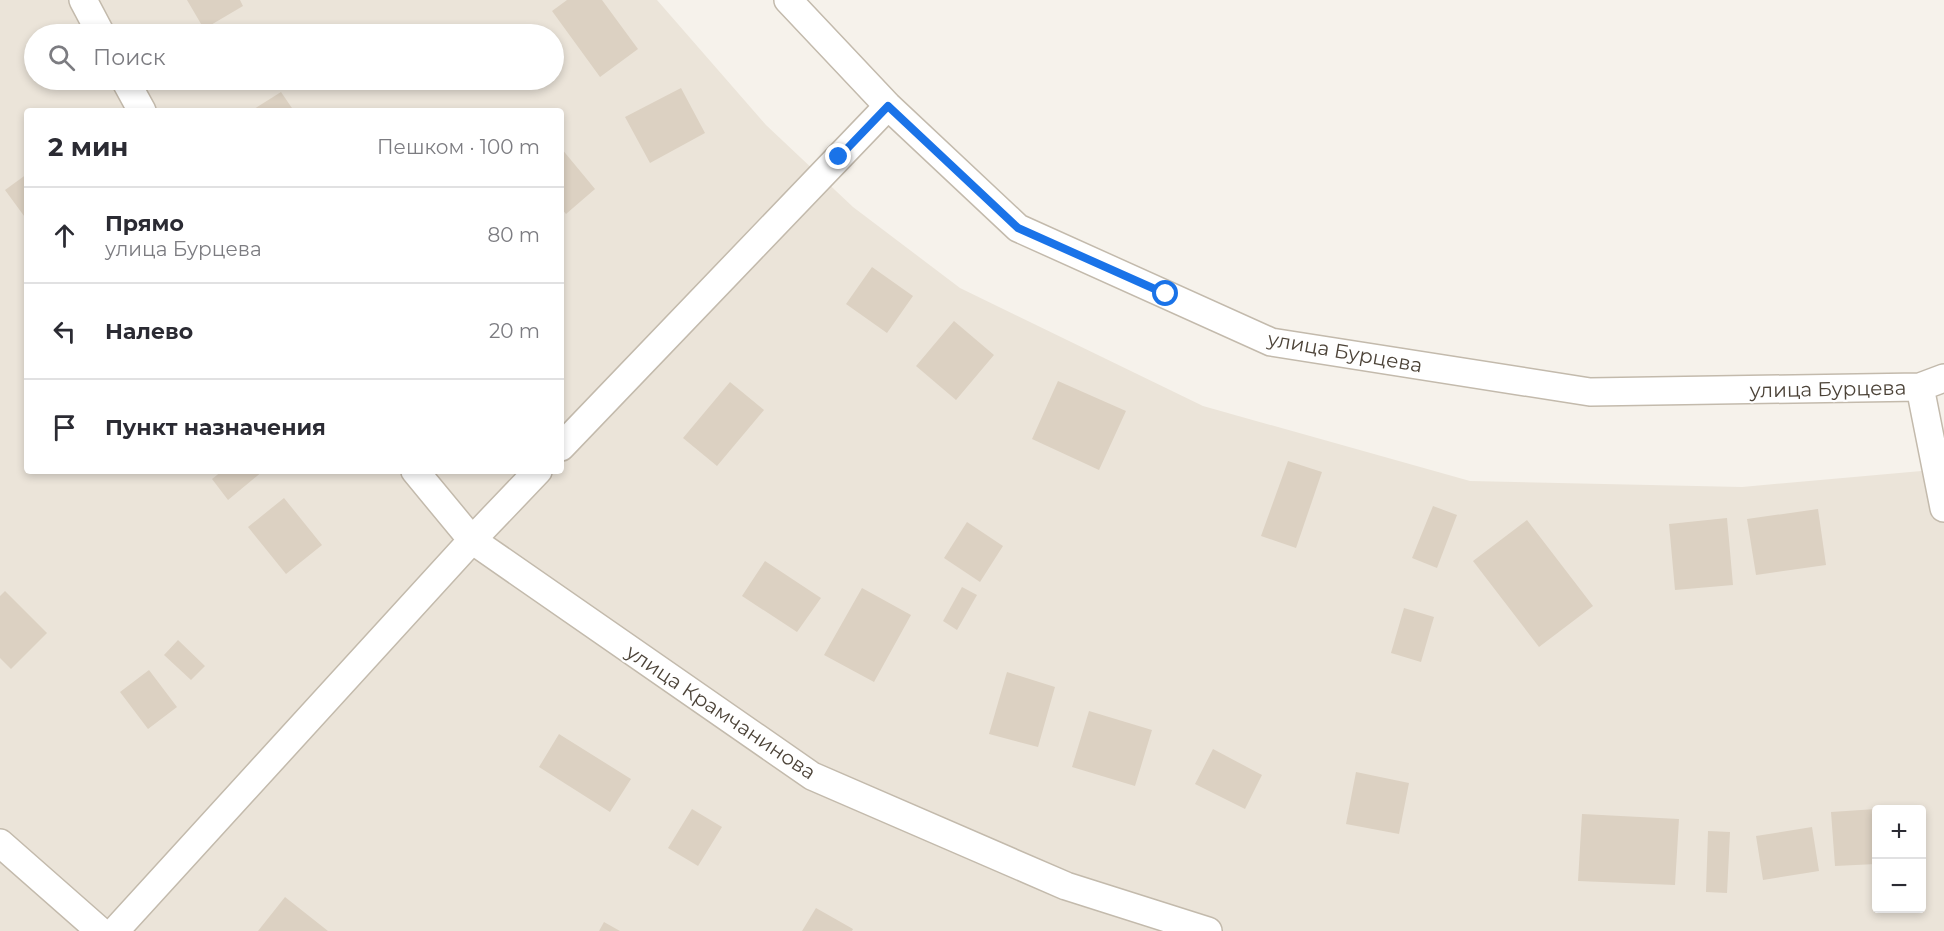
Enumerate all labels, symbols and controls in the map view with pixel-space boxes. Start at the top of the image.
search box [24,24,564,90]
icon: search [45,41,78,74]
text: Поиск [93,44,165,71]
text: 2 мин [48,131,128,163]
text: Пешком · 100 m [377,135,540,159]
route end [825,143,851,169]
text: Прямо [105,210,184,237]
icon: ahead [48,219,81,252]
text: 80 m [488,223,540,247]
text: улица Бурцева [105,237,262,261]
route start [1152,280,1178,306]
icon: left [48,315,81,348]
text: Налево [105,318,193,345]
text: 20 m [489,319,540,343]
street label: улица Бурцева [1265,326,1424,377]
street label: улица Бурцева [1748,376,1907,402]
icon: arrive [48,411,81,444]
text: Пункт назначения [105,414,326,441]
street label: улица Крамчанинова [621,639,820,784]
map controls [1872,805,1926,913]
button: + [1872,805,1926,859]
button: − [1872,859,1926,913]

